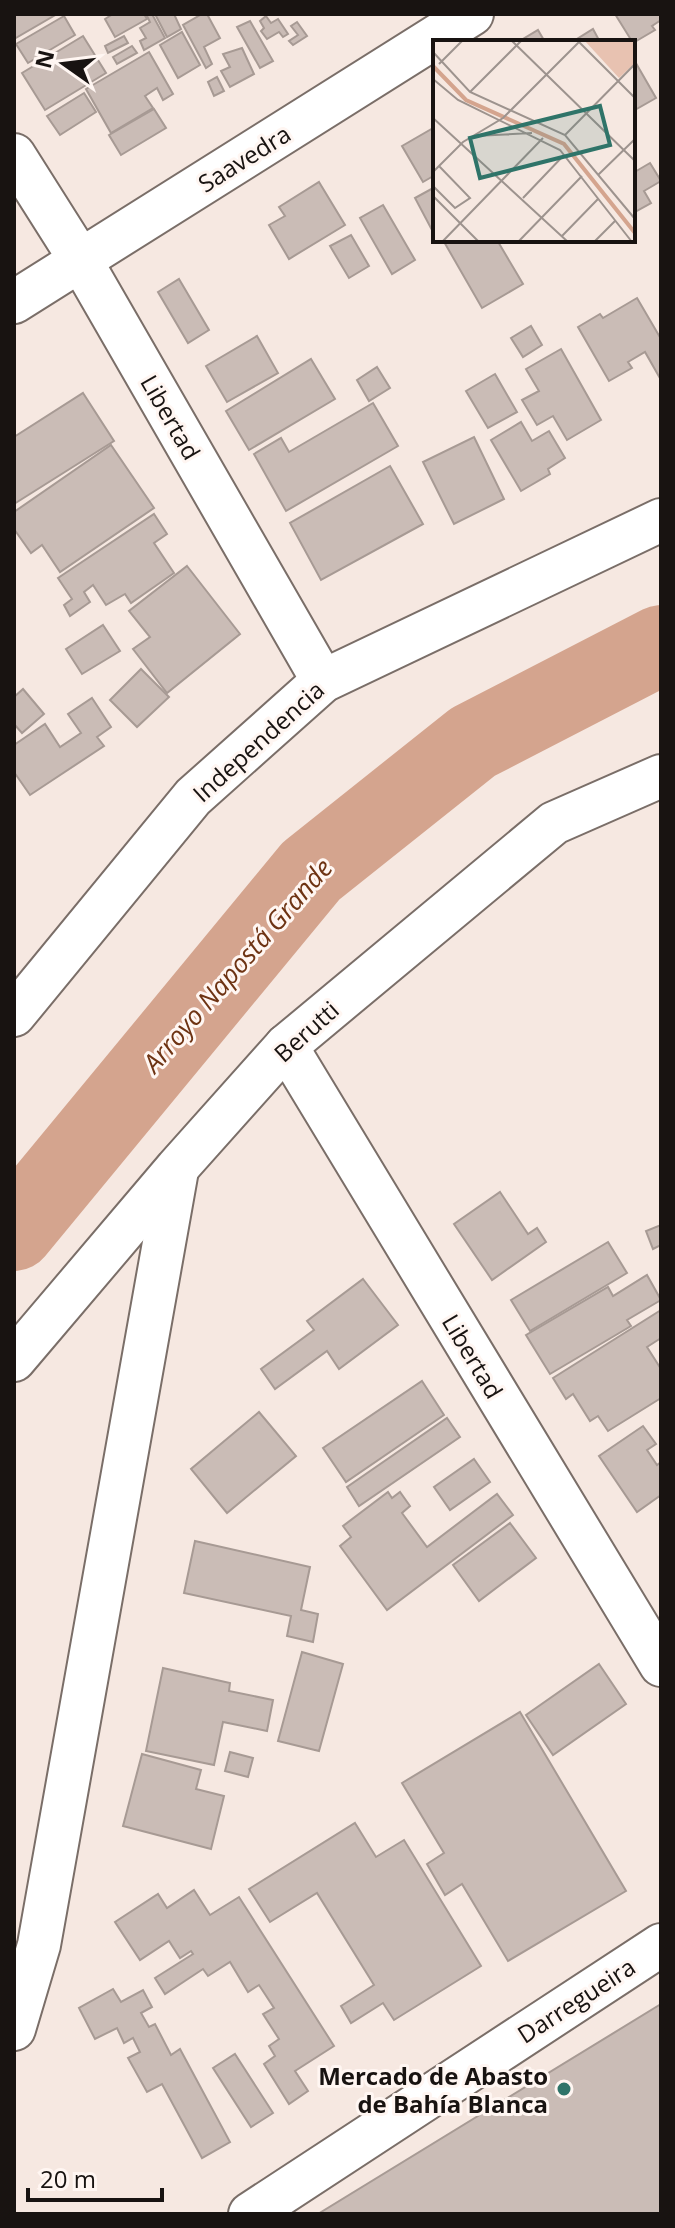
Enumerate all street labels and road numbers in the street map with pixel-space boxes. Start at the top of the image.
street label: Saavedra [192,117,296,199]
street label: Libertad [133,368,209,466]
street label: Independencia [185,673,331,809]
street label: Berutti [266,993,346,1069]
street label: Libertad [435,1308,511,1404]
street label: Darregueira [511,1950,641,2050]

